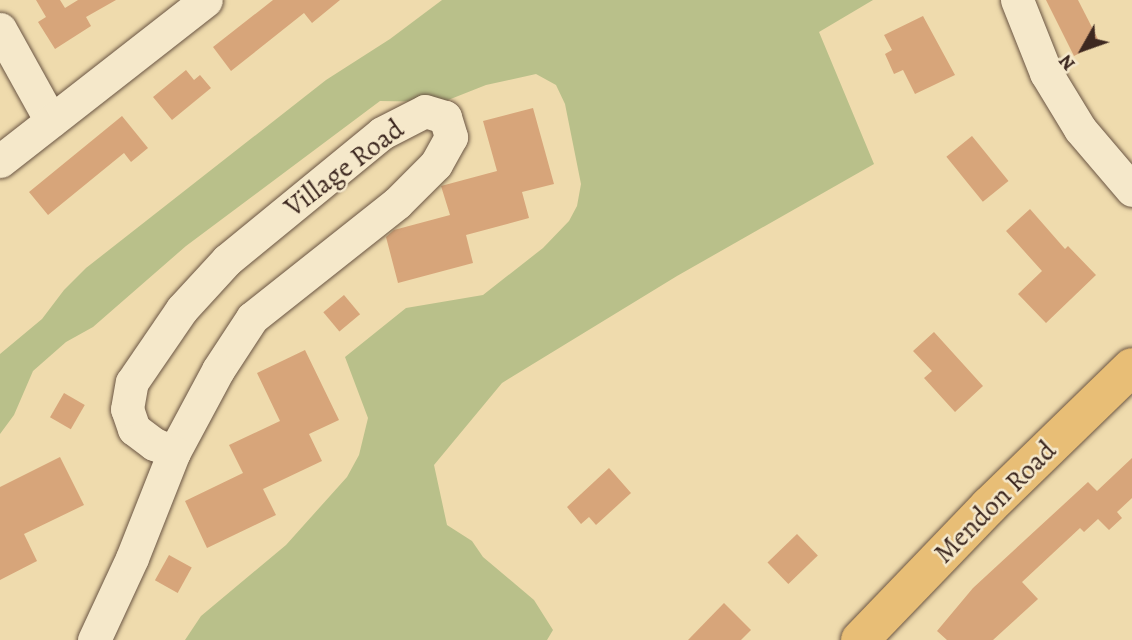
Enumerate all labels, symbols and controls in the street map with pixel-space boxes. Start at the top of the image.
north arrow [1048,14,1118,84]
text: N [1053,49,1081,76]
street label: Village Road [278,112,410,224]
street label: Mendon Road [927,434,1063,570]

